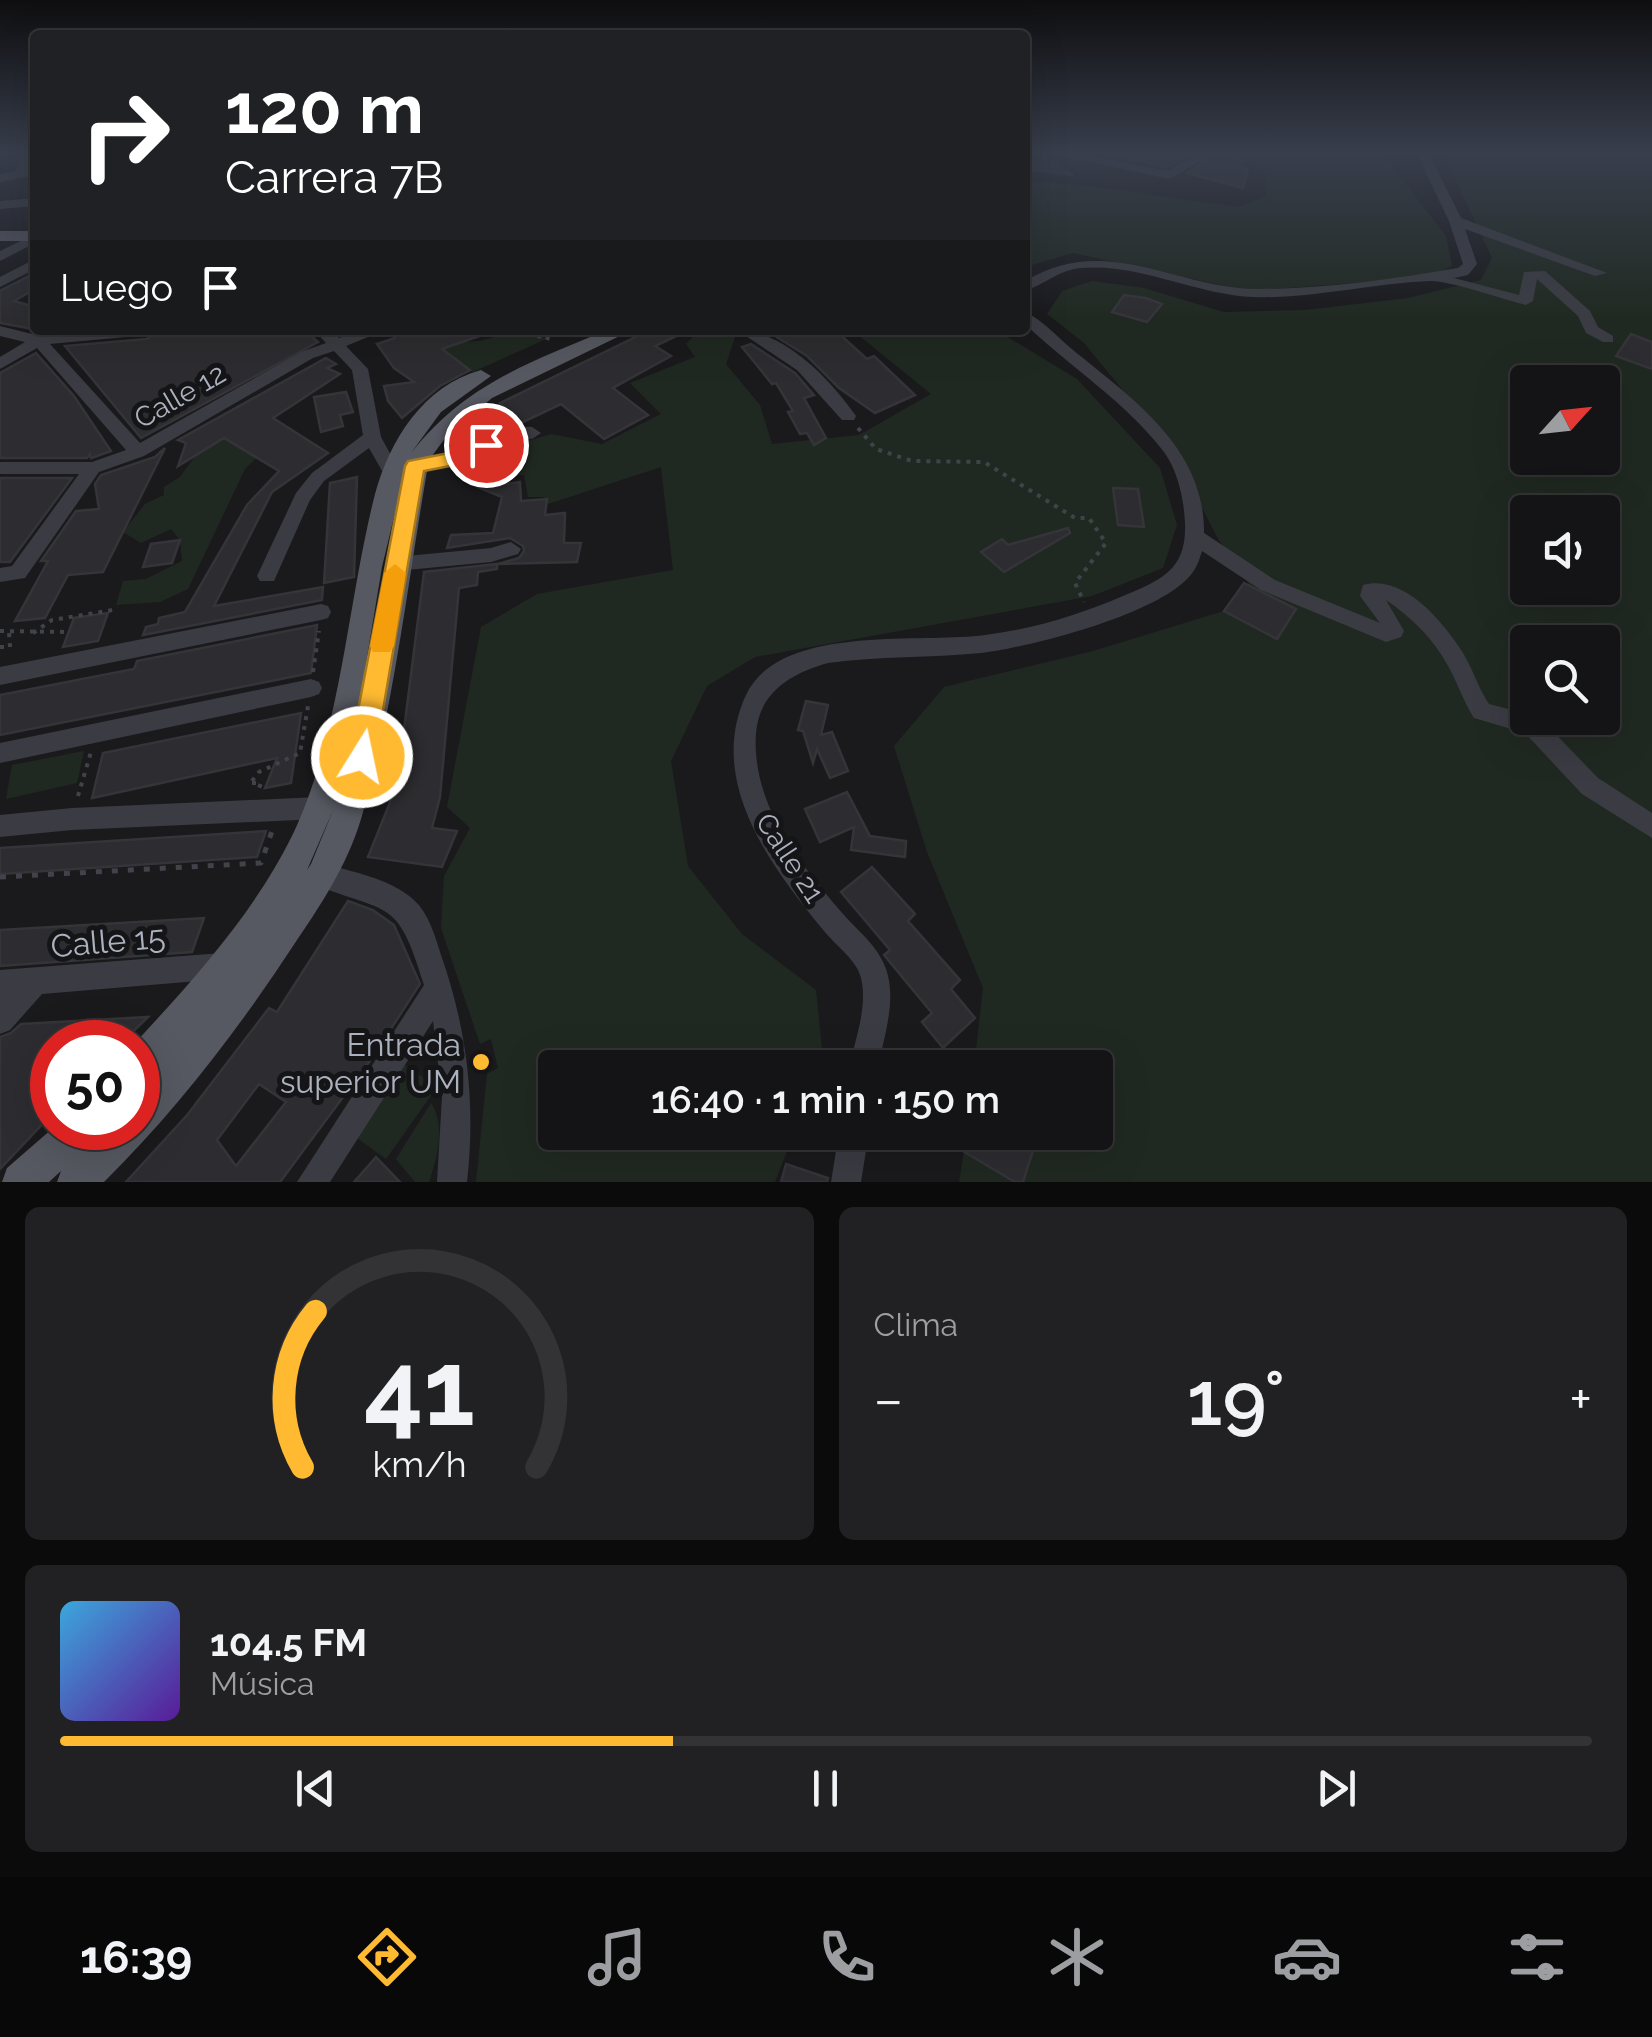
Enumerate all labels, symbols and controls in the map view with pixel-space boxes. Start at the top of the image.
text: 120 m [225,67,424,149]
icon: right [60,70,190,200]
text: Carrera 7B [225,151,443,204]
icon: arrive [193,260,248,315]
text: Luego [60,265,173,310]
street label: Calle 12 [129,357,231,435]
north arrow [1510,365,1620,475]
map controls [1510,365,1620,735]
pin [444,403,529,488]
icon: arrive [459,418,514,473]
button: sound [1510,495,1620,605]
button: search [1510,625,1620,735]
position arrow [310,705,414,809]
street label: Calle 21 [749,807,831,909]
street label: Calle 15 [49,918,167,964]
speed limit sign: 50 [30,1020,160,1150]
place label: Entrada superior UM [280,1026,461,1100]
marker: Entrada superior UM [470,1051,492,1073]
text: 16:40 · 1 min · 150 m [651,1077,1000,1122]
text: Clima [874,1306,958,1343]
text: 41 [364,1327,475,1449]
text: 19° [1187,1354,1285,1443]
text: − [874,1367,903,1432]
text: + [1569,1367,1592,1432]
text: km/h [372,1443,466,1485]
text: 104.5 FM [210,1620,367,1665]
text: Música [210,1665,315,1702]
icon: previous [288,1761,343,1816]
icon: pause [798,1761,853,1816]
icon: next [1309,1761,1364,1816]
icon: directions [352,1922,422,1992]
icon: music [582,1922,652,1992]
icon: phone [812,1922,882,1992]
icon: climate [1042,1922,1112,1992]
icon: car [1272,1922,1342,1992]
icon: filters [1502,1922,1572,1992]
text: 16:39 [80,1931,192,1984]

